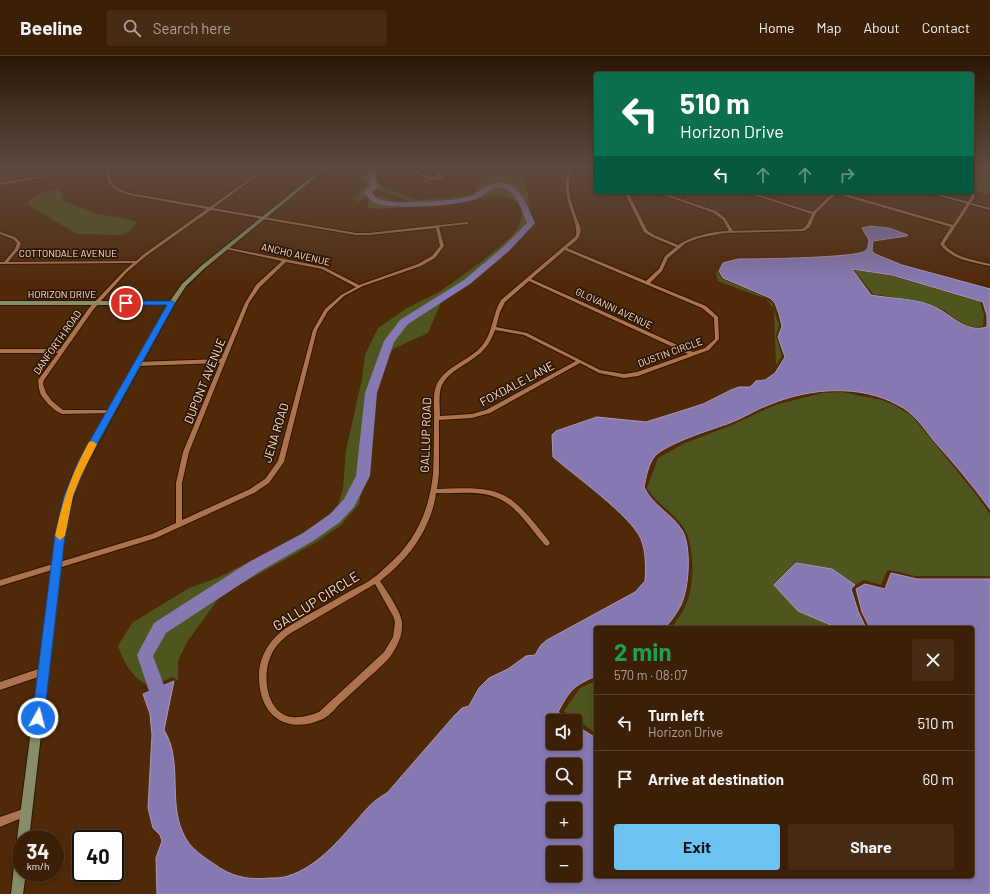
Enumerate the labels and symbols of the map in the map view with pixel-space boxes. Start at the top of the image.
street label: ANCHO AVENUE [260,240,332,268]
street label: COTTONDALE AVENUE [19,247,117,259]
street label: GLOVANNI AVENUE [574,285,654,331]
pin [109,286,143,320]
street label: HORIZON DRIVE [28,288,96,300]
street label: DANFORTH ROAD [30,308,84,376]
street label: DUSTIN CIRCLE [636,335,704,369]
street label: DUPONT AVENUE [181,336,228,425]
street label: FOXDALE LANE [477,358,556,409]
street label: GALLUP ROAD [417,397,433,473]
street label: JENA ROAD [259,401,291,464]
street label: GALLUP CIRCLE [269,567,362,634]
position arrow [17,697,59,739]
speed limit sign: 40 [72,830,124,882]

